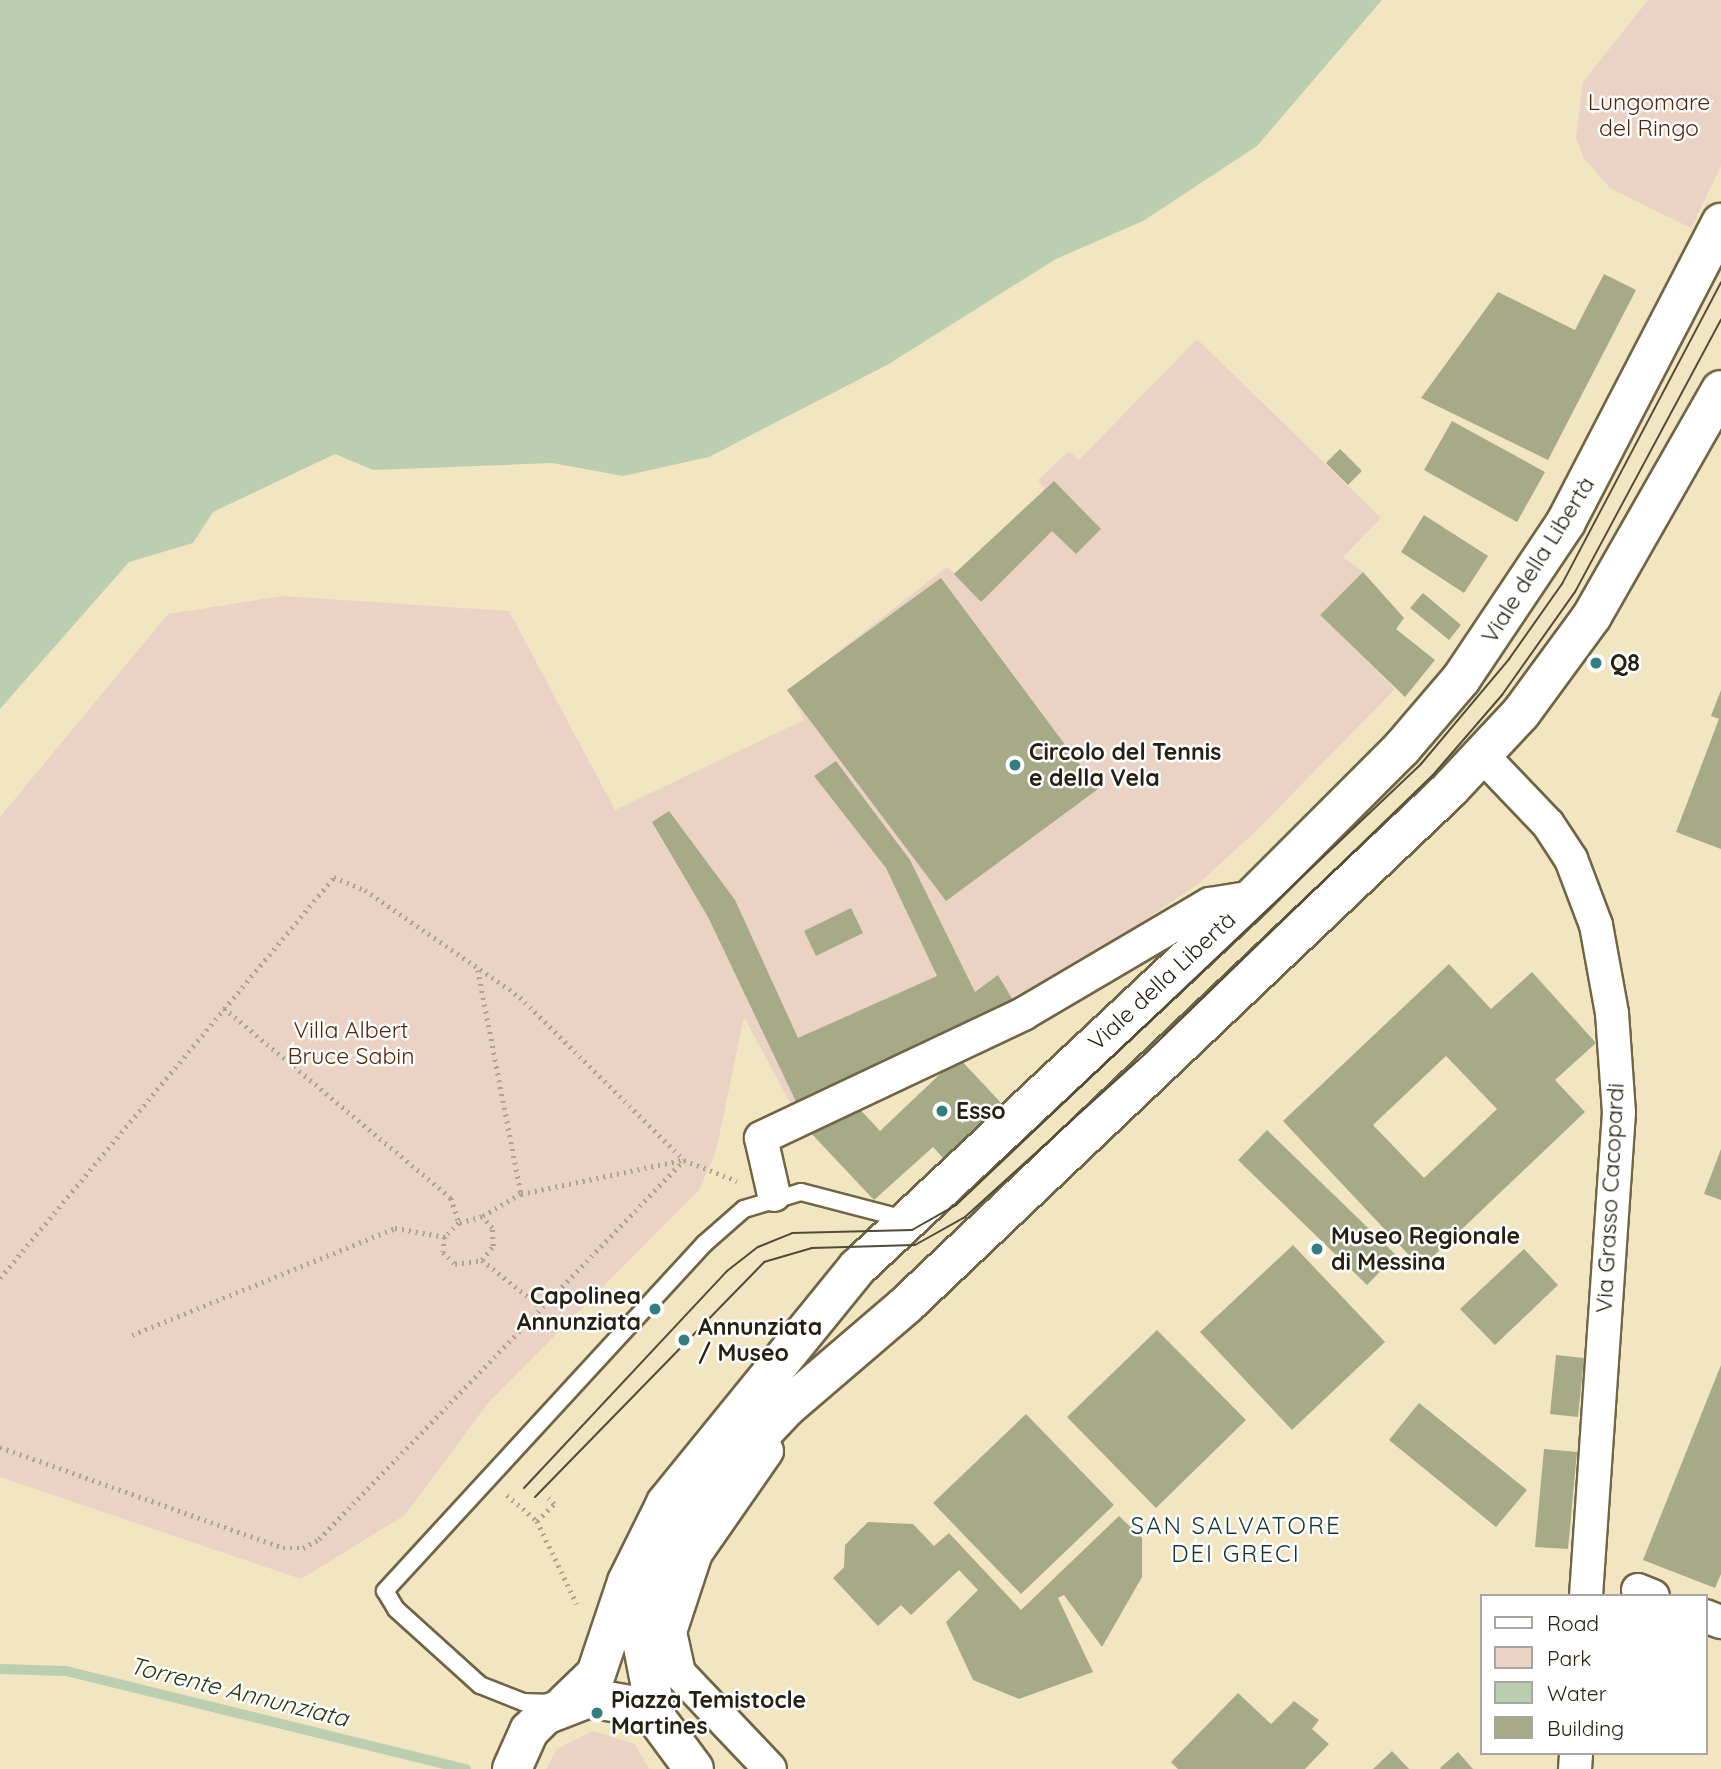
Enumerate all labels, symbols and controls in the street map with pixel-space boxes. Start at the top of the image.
park label: Lungomare del Ringo [1588,88,1710,142]
street label: Viale della Libertà [1476,472,1600,648]
place label: Q8 [1610,649,1640,677]
marker: Q8 [1588,655,1604,671]
place label: Circolo del Tennis e della Vela [1029,738,1221,792]
marker: Circolo del Tennis e della Vela [1007,757,1023,773]
street label: Viale della Libertà [1083,906,1241,1056]
park label: Villa Albert Bruce Sabin [287,1016,415,1070]
street label: Via Grasso Cacopardi [1590,1082,1630,1314]
place label: Esso [956,1097,1006,1125]
marker: Esso [934,1103,950,1119]
place label: Museo Regionale di Messina [1331,1222,1520,1276]
marker: Museo Regionale di Messina [1309,1241,1325,1257]
place label: Capolinea Annunziata [517,1282,641,1336]
marker: Capolinea Annunziata [647,1301,663,1317]
place label: Annunziata / Museo [698,1313,822,1367]
marker: Annunziata / Museo [676,1332,692,1348]
district label: SAN SALVATORE DEI GRECI [1132,1512,1340,1568]
legend [1480,1594,1707,1755]
text: Road [1547,1610,1599,1636]
text: Park [1547,1645,1591,1671]
water label: Torrente Annunziata [127,1651,351,1733]
text: Water [1547,1680,1607,1706]
place label: Piazza Temistocle Martines [611,1686,806,1740]
marker: Piazza Temistocle Martines [589,1705,605,1721]
text: Building [1547,1715,1624,1741]

